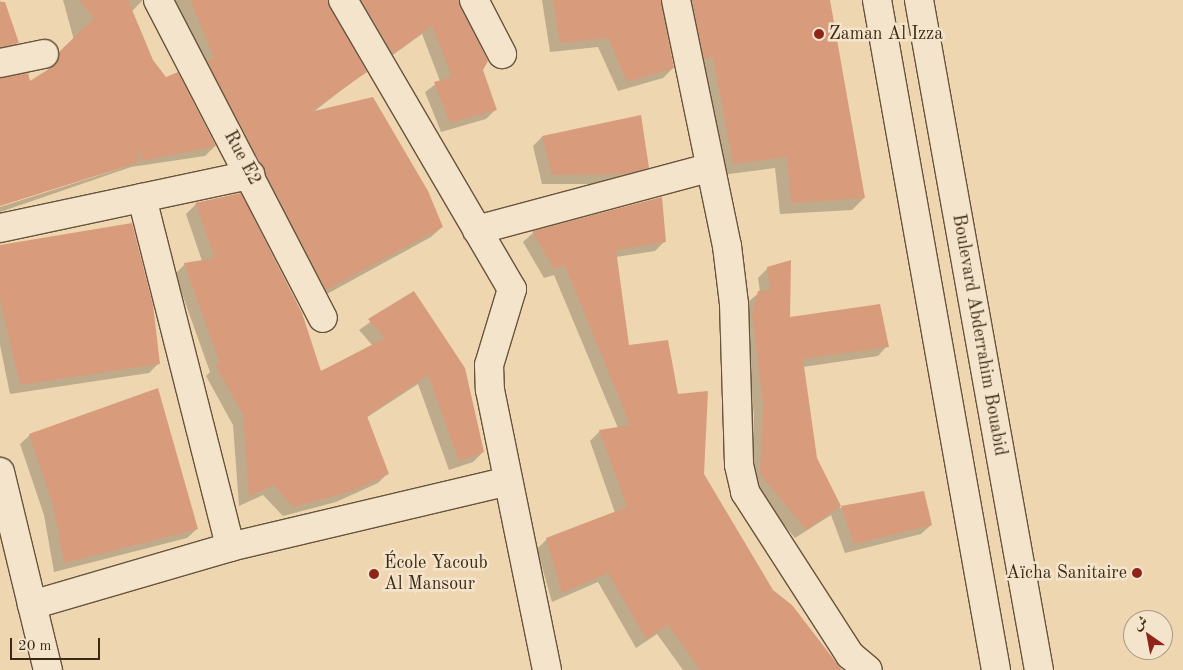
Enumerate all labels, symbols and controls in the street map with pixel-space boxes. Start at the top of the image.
place label: Zaman Al Izza [829,23,943,45]
marker: Zaman Al Izza [813,28,825,40]
street label: Rue E2 [219,127,265,189]
street label: Boulevard Abderrahim Bouabid [947,212,1011,458]
place label: École Yacoub Al Mansour [384,553,488,596]
place label: Aïcha Sanitaire [1006,562,1127,584]
marker: Aïcha Sanitaire [1131,567,1143,579]
marker: École Yacoub Al Mansour [368,568,380,580]
north arrow [1123,610,1173,660]
text: ش [1131,614,1150,633]
scale bar [12,628,102,660]
text: 20 m [18,639,52,654]

